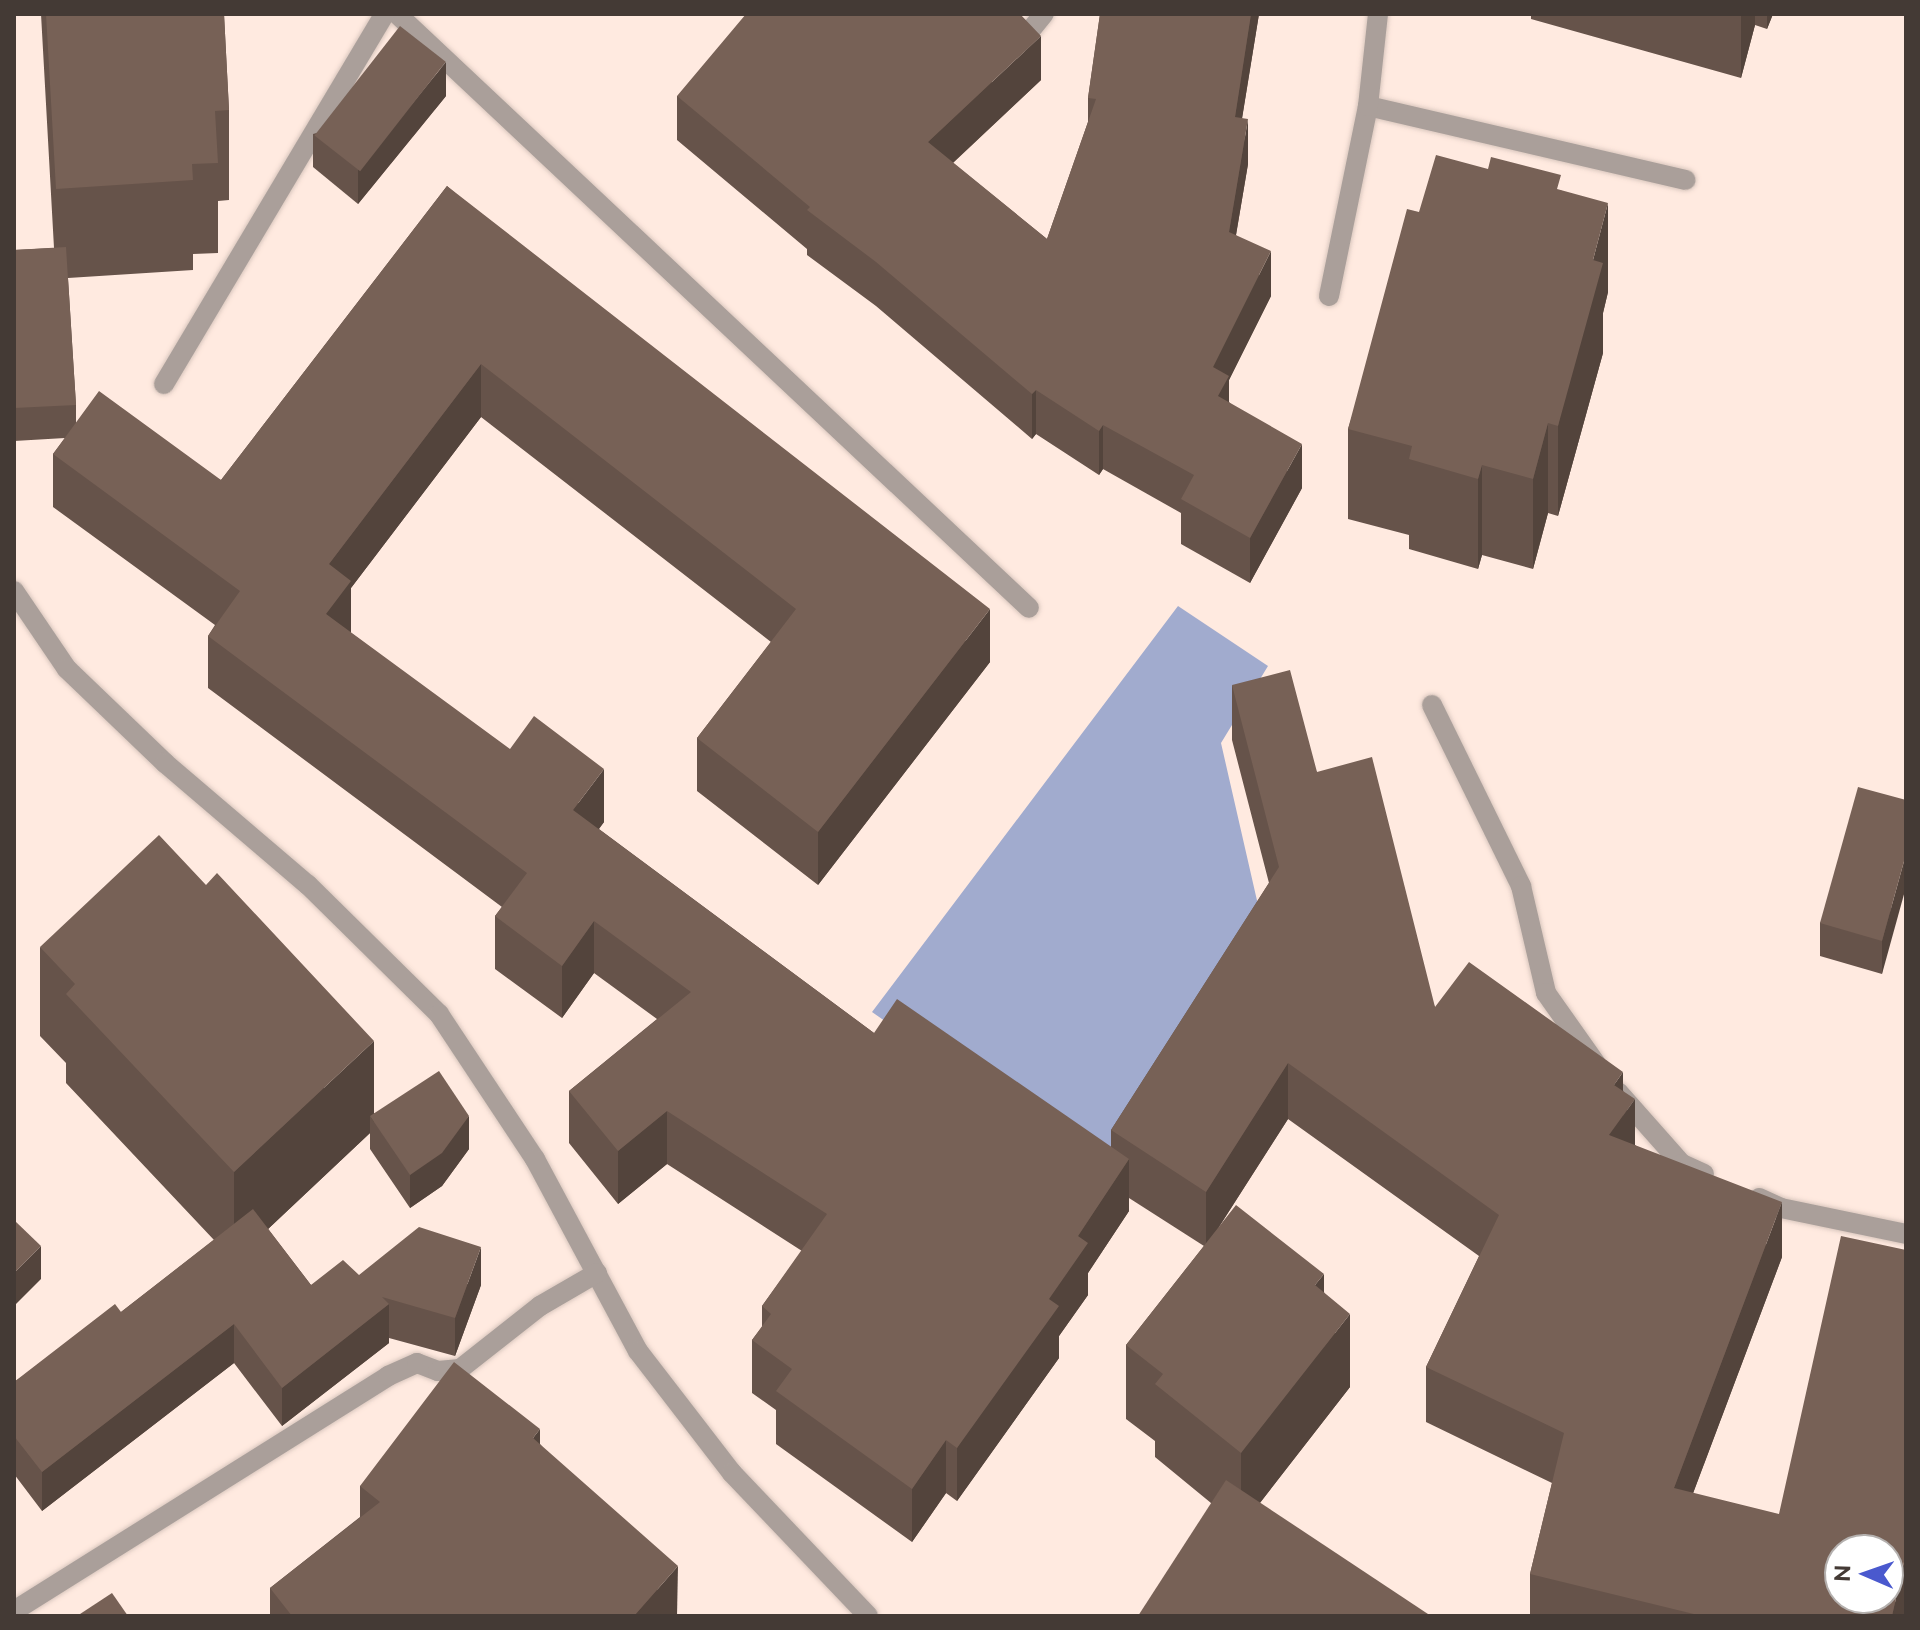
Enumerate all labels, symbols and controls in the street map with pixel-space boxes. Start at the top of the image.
north arrow [1824,1534,1904,1614]
text: N [1829,1564,1855,1582]

